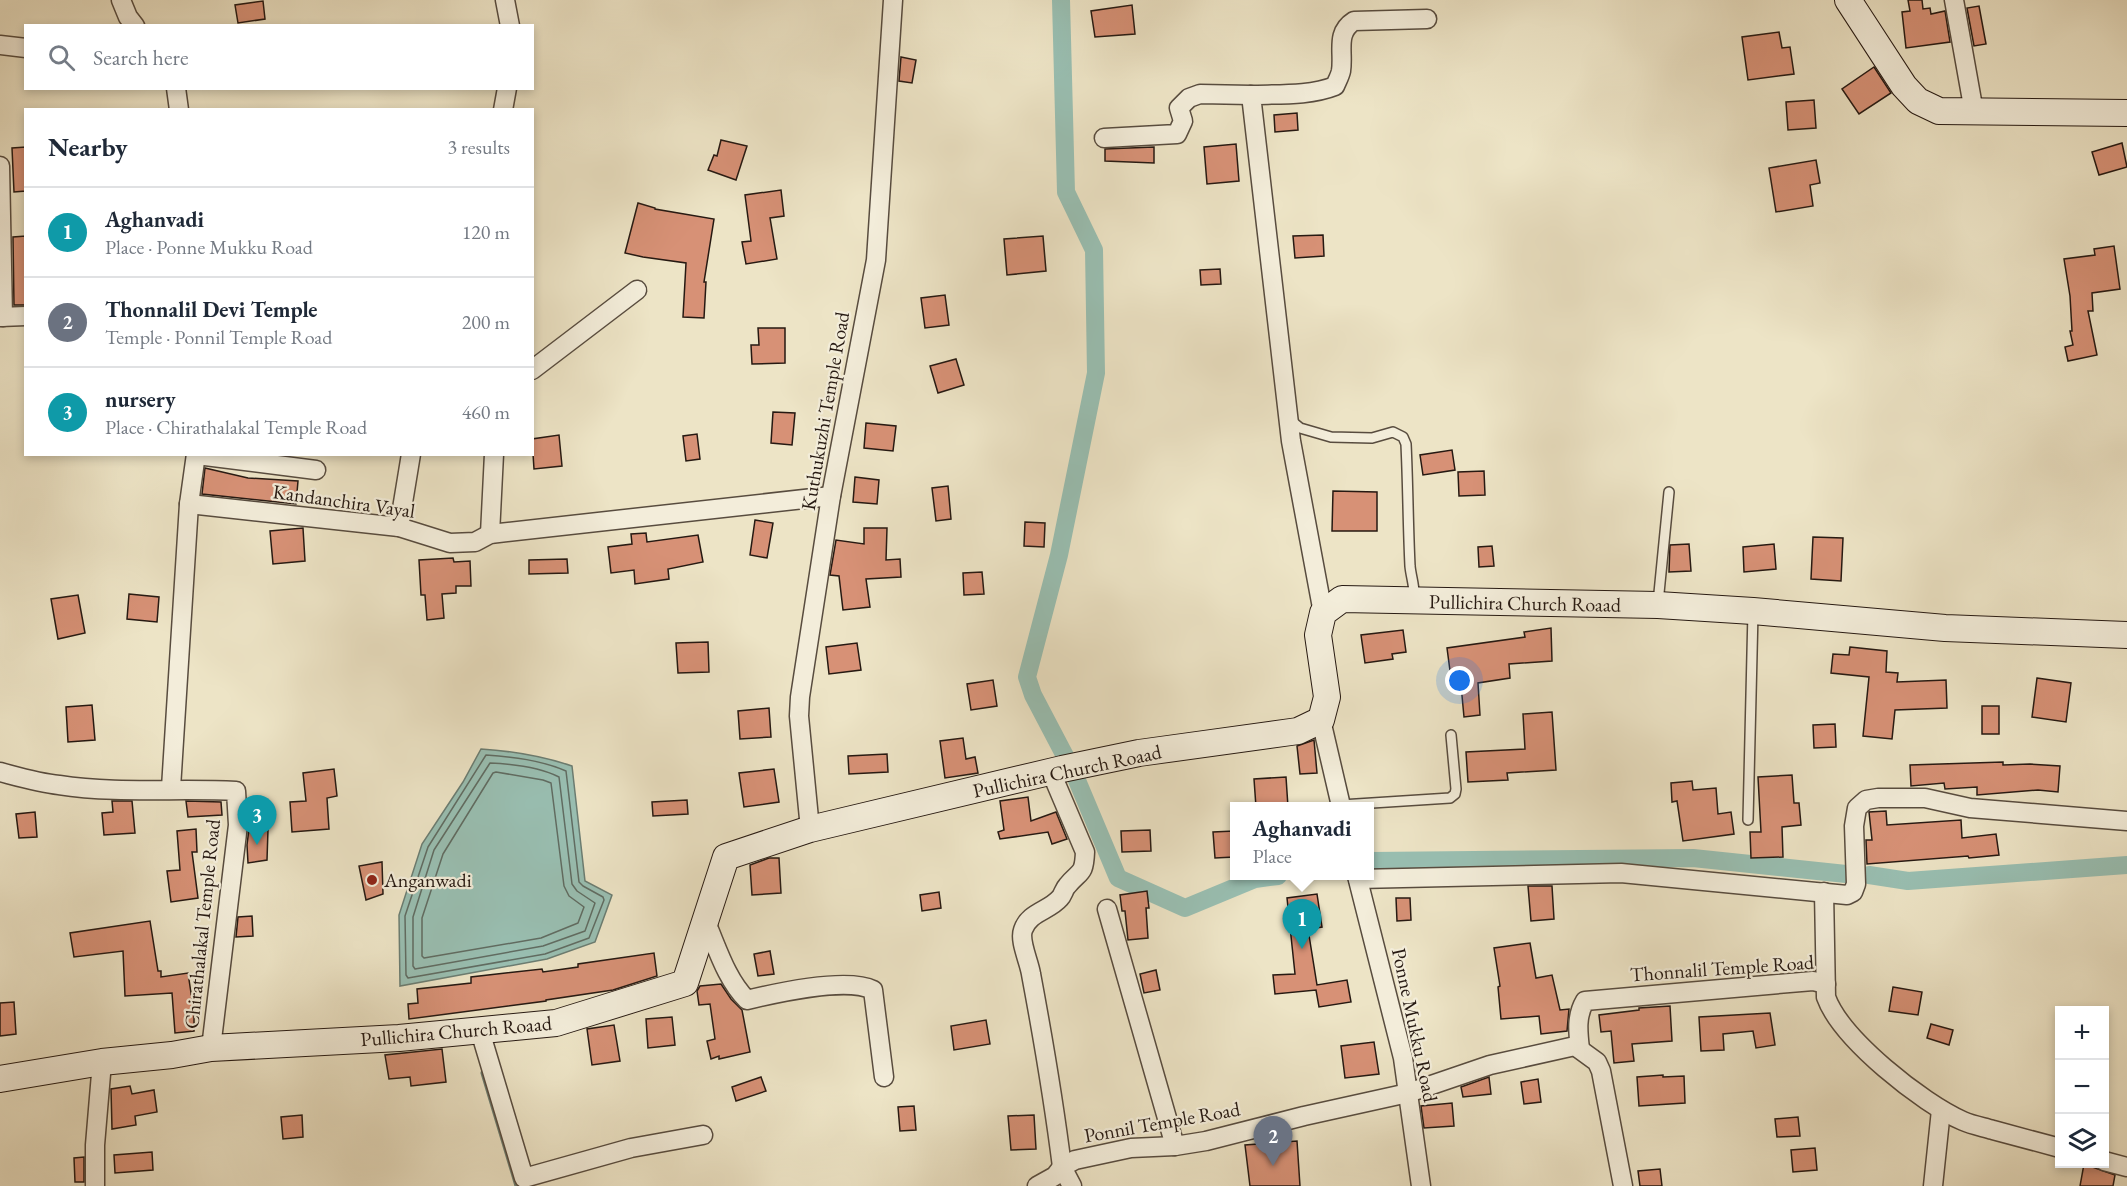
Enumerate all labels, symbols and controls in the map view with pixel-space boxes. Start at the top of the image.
search box [24,24,534,90]
icon: search [45,41,78,74]
text: Search here [93,43,188,72]
text: Nearby [48,130,128,164]
text: 3 results [447,134,510,160]
text: Aghanvadi [105,205,204,234]
text: 1 [62,219,73,245]
text: 120 m [462,219,510,245]
text: Place · Ponne Mukku Road [105,234,313,260]
text: Thonnalil Devi Temple [105,295,318,324]
text: 2 [62,309,73,335]
text: 200 m [462,309,510,335]
street label: Kuthukuzhi Temple Road [795,309,855,512]
text: Temple · Ponnil Temple Road [105,324,332,350]
text: nursery [105,385,175,414]
text: 3 [62,399,73,425]
text: 460 m [462,399,510,425]
text: Place · Chirathalakal Temple Road [105,414,367,440]
street label: Kandanchira Vayal [271,478,417,524]
street label: Pullichira Church Roaad [1429,588,1622,618]
your location [1445,666,1474,695]
street label: Pullichira Church Roaad [970,738,1164,804]
pin: 3 [238,796,276,845]
popup [1230,802,1374,880]
text: Aghanvadi [1252,814,1352,843]
street label: Chirathalakal Temple Road [178,817,226,1030]
text: Place [1252,843,1292,869]
place label: Anganwadi [383,867,472,893]
marker: Anganwadi [365,873,379,887]
pin: 1 [1282,900,1322,949]
street label: Ponne Mukku Road [1386,946,1444,1105]
street label: Thonnalil Temple Road [1629,949,1816,987]
map controls [2055,1006,2109,1168]
button: + [2055,1006,2109,1060]
street label: Pullichira Church Roaad [359,1010,554,1052]
button: − [2055,1060,2109,1114]
street label: Ponnil Temple Road [1082,1095,1243,1149]
button: layers [2055,1114,2109,1168]
pin: 2 [1254,1116,1292,1166]

